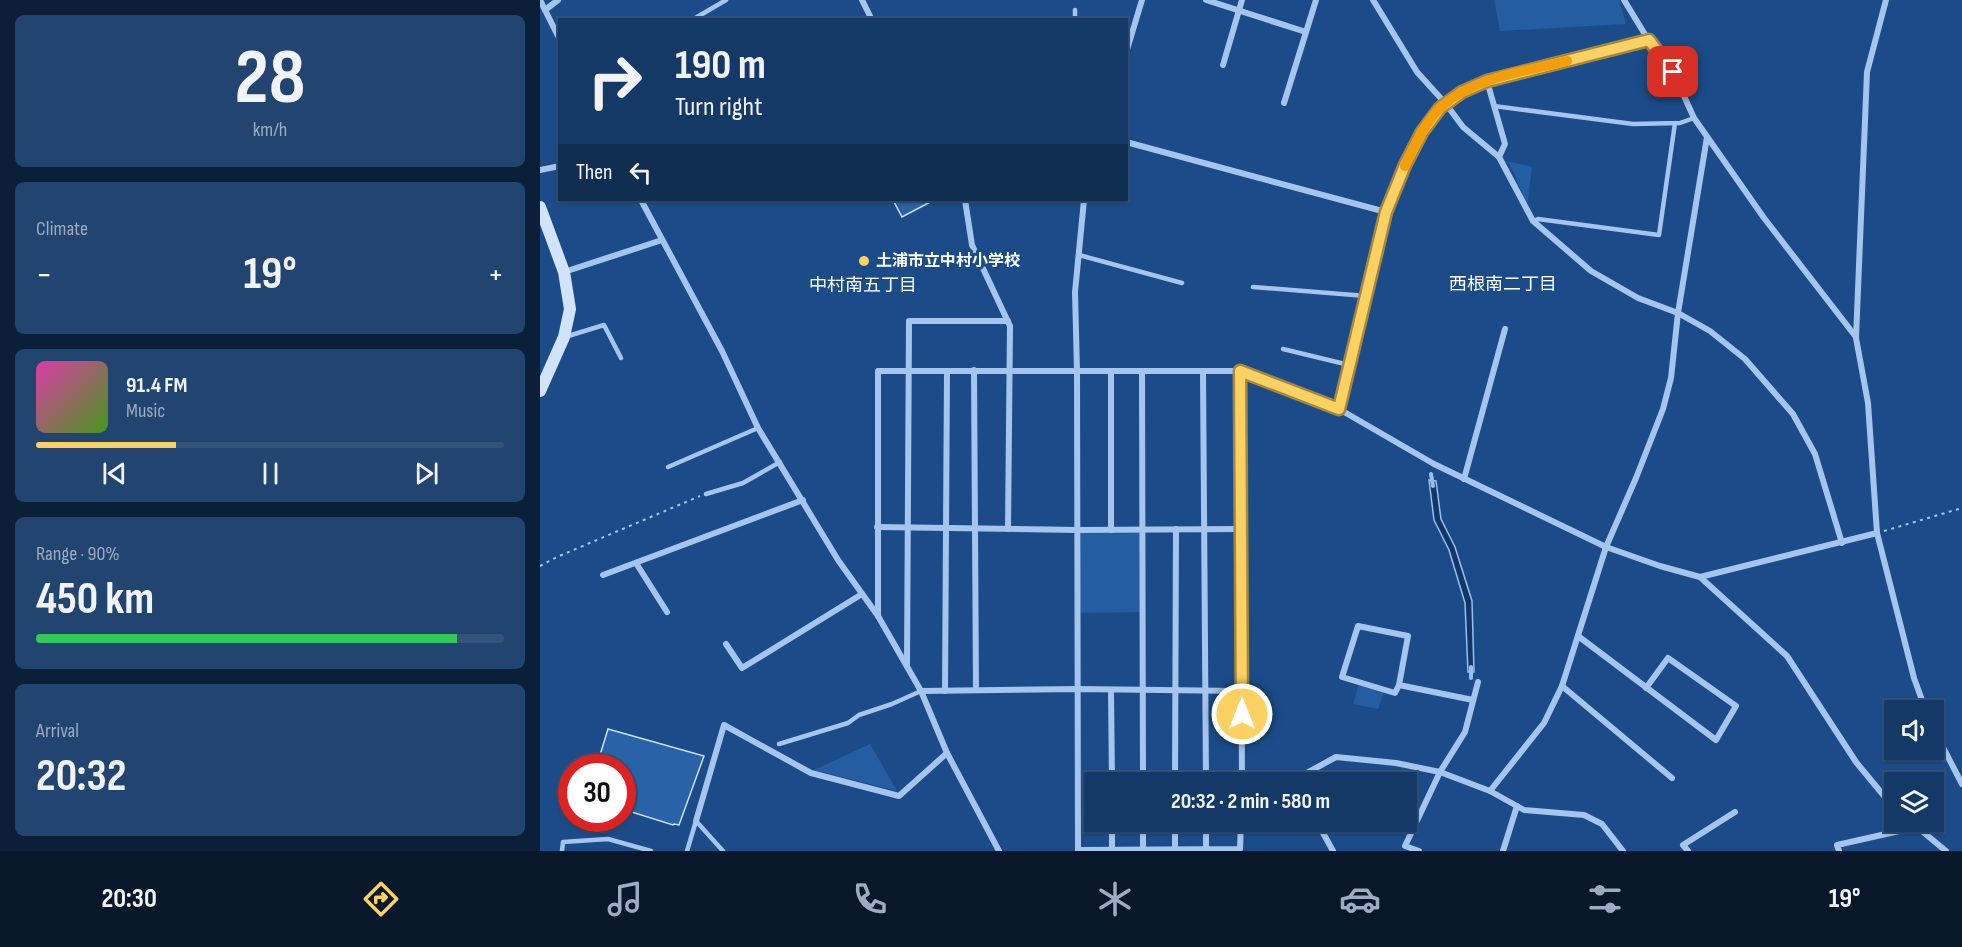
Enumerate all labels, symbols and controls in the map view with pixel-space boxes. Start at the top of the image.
text: 28 [235,32,305,125]
text: 190 m [675,40,766,91]
icon: right [576,42,654,120]
pin [1647,46,1698,97]
icon: arrive [1656,55,1689,88]
text: Turn right [675,91,762,123]
text: km/h [253,118,287,142]
icon: left [624,156,657,189]
text: Then [576,159,612,186]
text: Climate [36,217,88,241]
text: 19° [243,247,297,302]
place label: 土浦市立中村小学校 [876,251,1020,271]
marker: 土浦市立中村小学校 [857,254,871,268]
text: − [36,255,52,295]
text: + [488,255,504,295]
district label: 西根南二丁目 [1449,274,1557,295]
district label: 中村南五丁目 [809,275,917,296]
text: 91.4 FM [126,372,187,399]
text: Music [126,399,165,423]
icon: previous [98,457,131,490]
icon: pause [254,457,287,490]
icon: next [410,457,443,490]
text: Range · 90% [36,542,120,566]
text: 450 km [36,572,154,627]
position arrow [1210,682,1274,746]
map controls [1884,700,1944,832]
button: sound [1884,700,1944,760]
text: Arrival [36,719,79,743]
text: 20:32 [36,749,127,804]
speed limit sign: 30 [558,754,636,832]
button: layers [1884,772,1944,832]
text: 20:32 · 2 min · 580 m [1171,788,1330,815]
icon: directions [360,878,402,920]
icon: music [604,878,646,920]
icon: phone [849,878,891,920]
icon: climate [1094,878,1136,920]
icon: car [1339,878,1381,920]
icon: filters [1584,878,1626,920]
text: 20:30 [101,883,157,915]
text: 19° [1829,883,1860,915]

